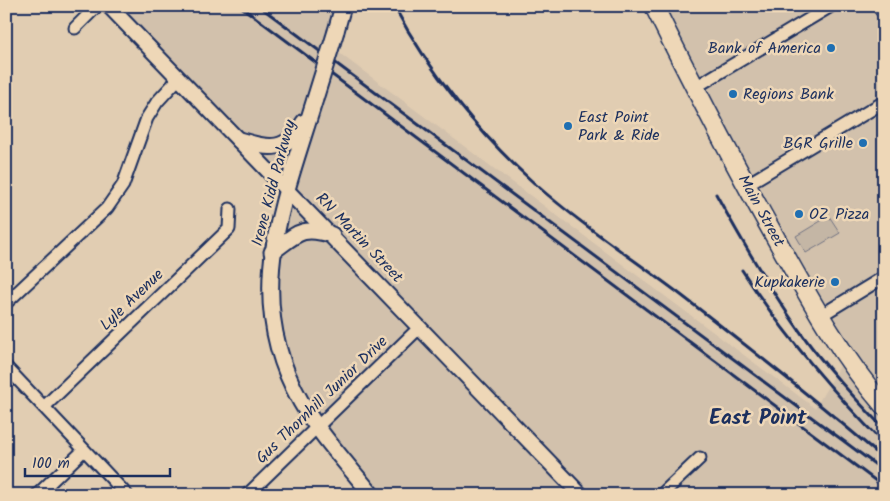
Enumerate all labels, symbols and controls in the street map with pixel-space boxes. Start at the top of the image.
place label: Bank of America [708,36,821,61]
marker: Bank of America [825,42,837,54]
place label: Regions Bank [743,82,834,107]
marker: Regions Bank [727,88,739,100]
place label: East Point Park & Ride [578,105,659,148]
street label: Irene Kidd Parkway [245,116,303,249]
marker: East Point Park & Ride [562,120,574,132]
place label: BGR Grille [783,131,853,156]
marker: BGR Grille [857,137,869,149]
street label: Main Street [731,170,792,253]
street label: RN Martin Street [309,187,409,290]
place label: OZ Pizza [809,202,869,227]
marker: OZ Pizza [793,208,805,220]
street label: Lyle Avenue [94,263,170,337]
place label: Kupkakerie [754,270,825,295]
marker: Kupkakerie [829,276,841,288]
street label: Gus Thornhill Junior Drive [250,330,394,470]
district label: East Point [709,402,807,435]
scale bar [25,446,170,478]
text: 100 m [32,452,70,476]

